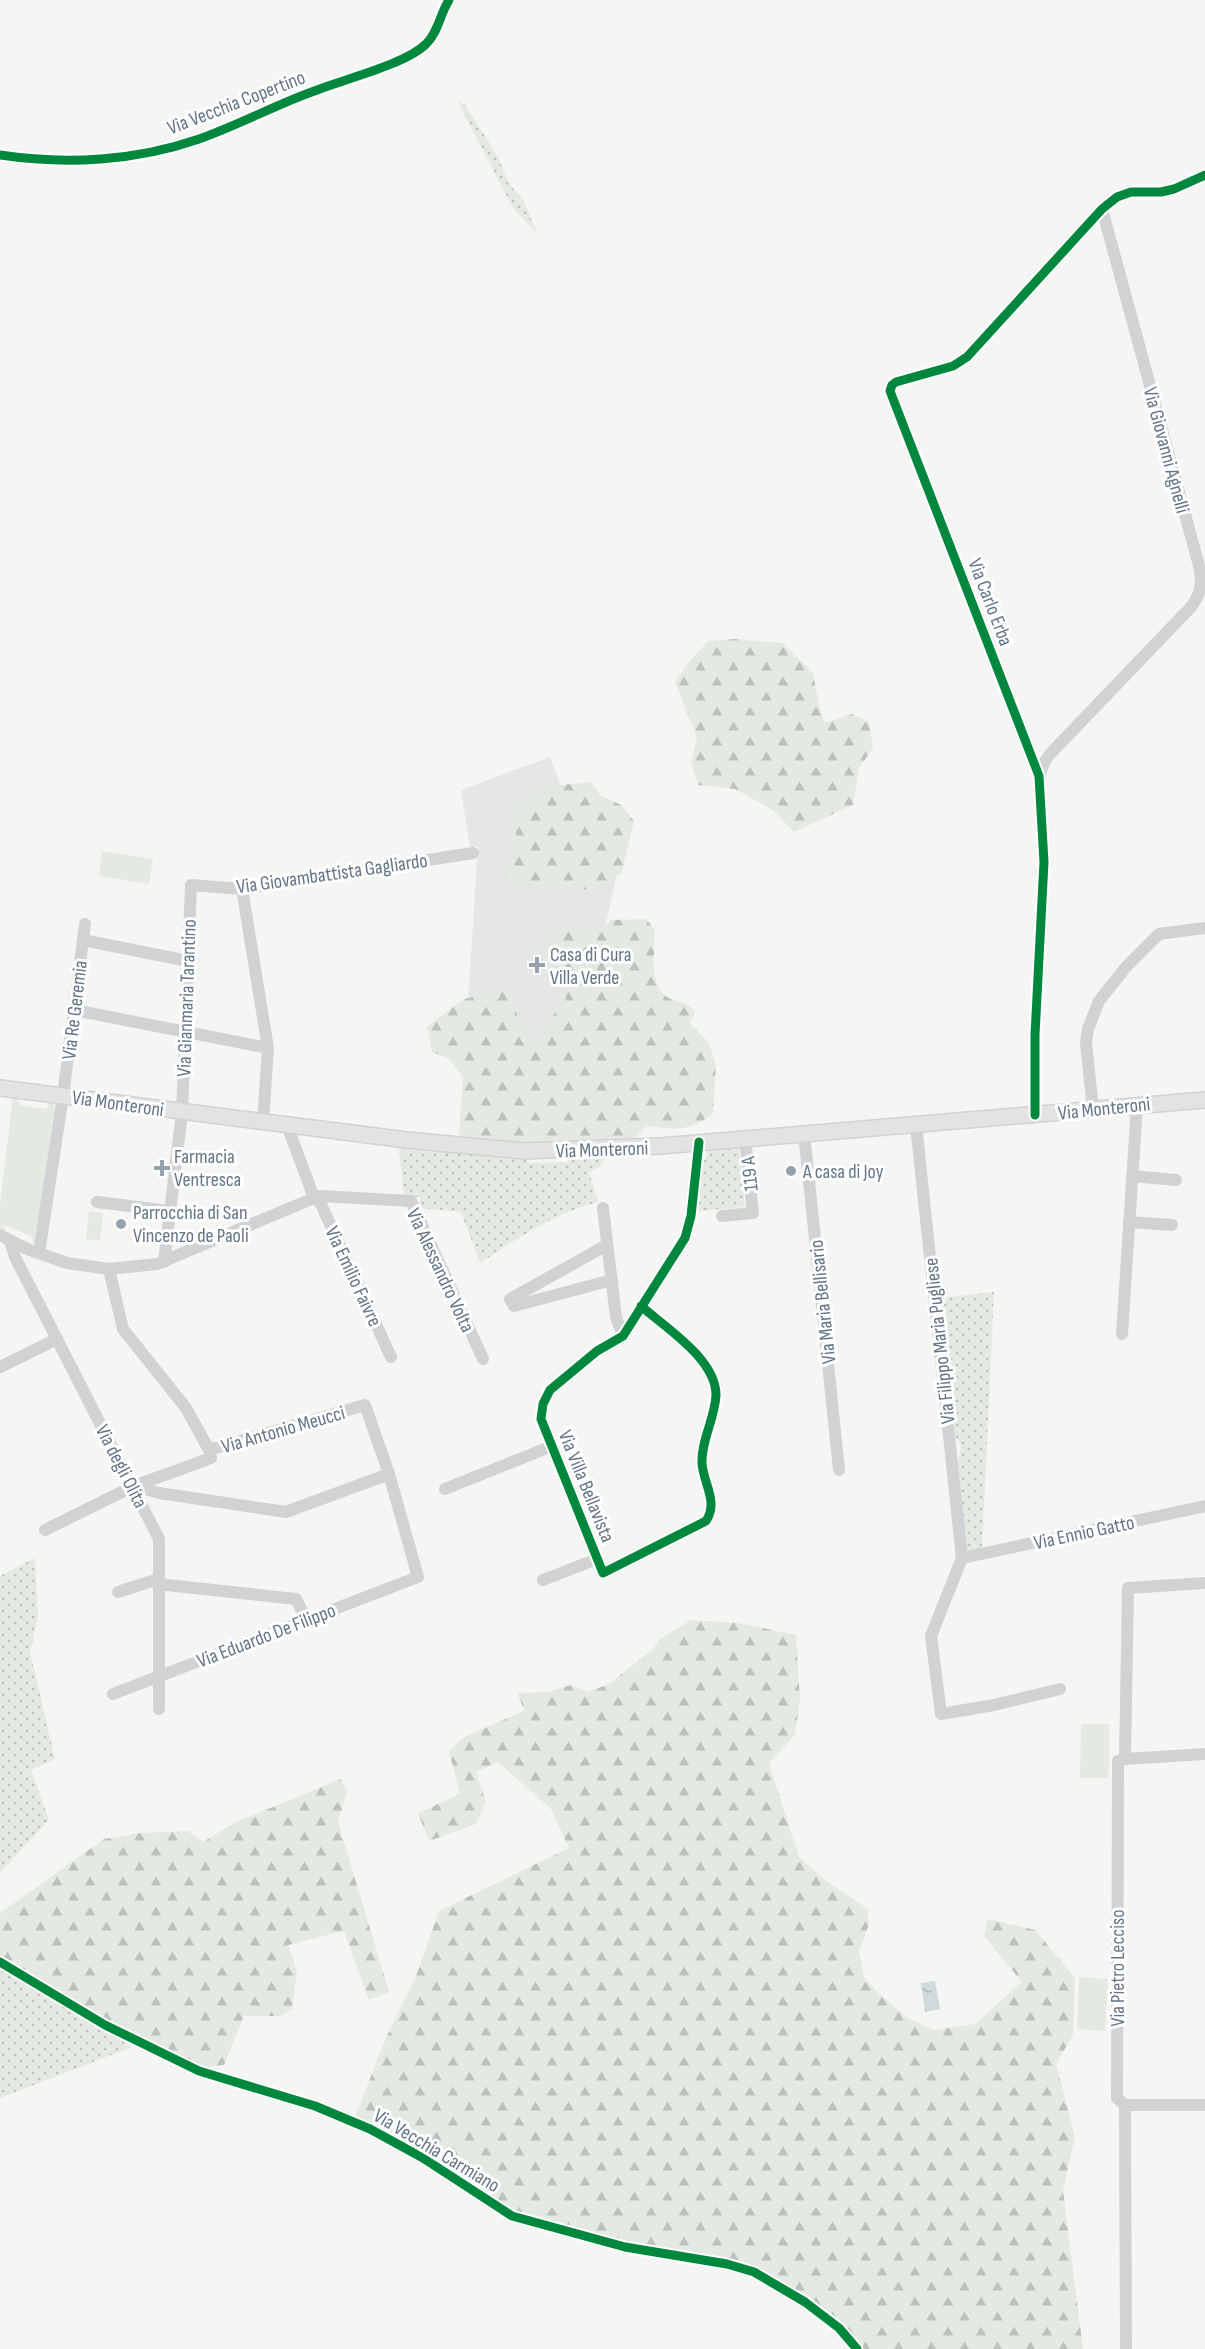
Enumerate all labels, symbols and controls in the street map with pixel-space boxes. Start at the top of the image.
street label: Via Vecchia Copertino [164,66,309,140]
street label: Via Giovanni Agnelli [1138,385,1194,516]
street label: Via Carlo Erba [962,555,1018,649]
street label: Via Giovambattista Gagliardo [235,849,429,899]
street label: Via Gianmaria Tarantino [172,919,202,1077]
place label: Casa di Cura Villa Verde [550,943,631,990]
marker: Casa di Cura Villa Verde [528,956,546,974]
street label: Via Re Geremia [57,959,93,1061]
street label: Via Monteroni [70,1086,165,1122]
street label: Via Monteroni [1057,1092,1151,1126]
street label: Via Monteroni [555,1136,649,1164]
place label: Farmacia Ventresca [174,1145,241,1192]
street label: 119 A [736,1155,764,1192]
place label: A casa di Joy [802,1160,884,1184]
marker: Farmacia Ventresca [155,1161,169,1175]
marker: A casa di Joy [784,1164,798,1178]
place label: Parrocchia di San Vincenzo de Paoli [133,1201,249,1248]
street label: Via Alessandro Volta [401,1205,479,1336]
marker: Parrocchia di San Vincenzo de Paoli [114,1217,128,1231]
street label: Via Emilio Faivre [319,1223,387,1330]
street label: Via Maria Bellisario [805,1239,841,1365]
street label: Via Filippo Maria Pugliese [919,1257,961,1425]
street label: Via Antonio Meucci [219,1401,348,1459]
street label: Via degli Olita [90,1421,152,1512]
street label: Via Villa Bellavista [553,1427,619,1546]
street label: Via Ennio Gatto [1032,1511,1137,1555]
street label: Via Eduardo De Filippo [194,1598,339,1673]
street label: Via Pietro Lecciso [1106,1909,1130,2027]
street label: Via Vecchia Carmiano [369,2104,504,2198]

